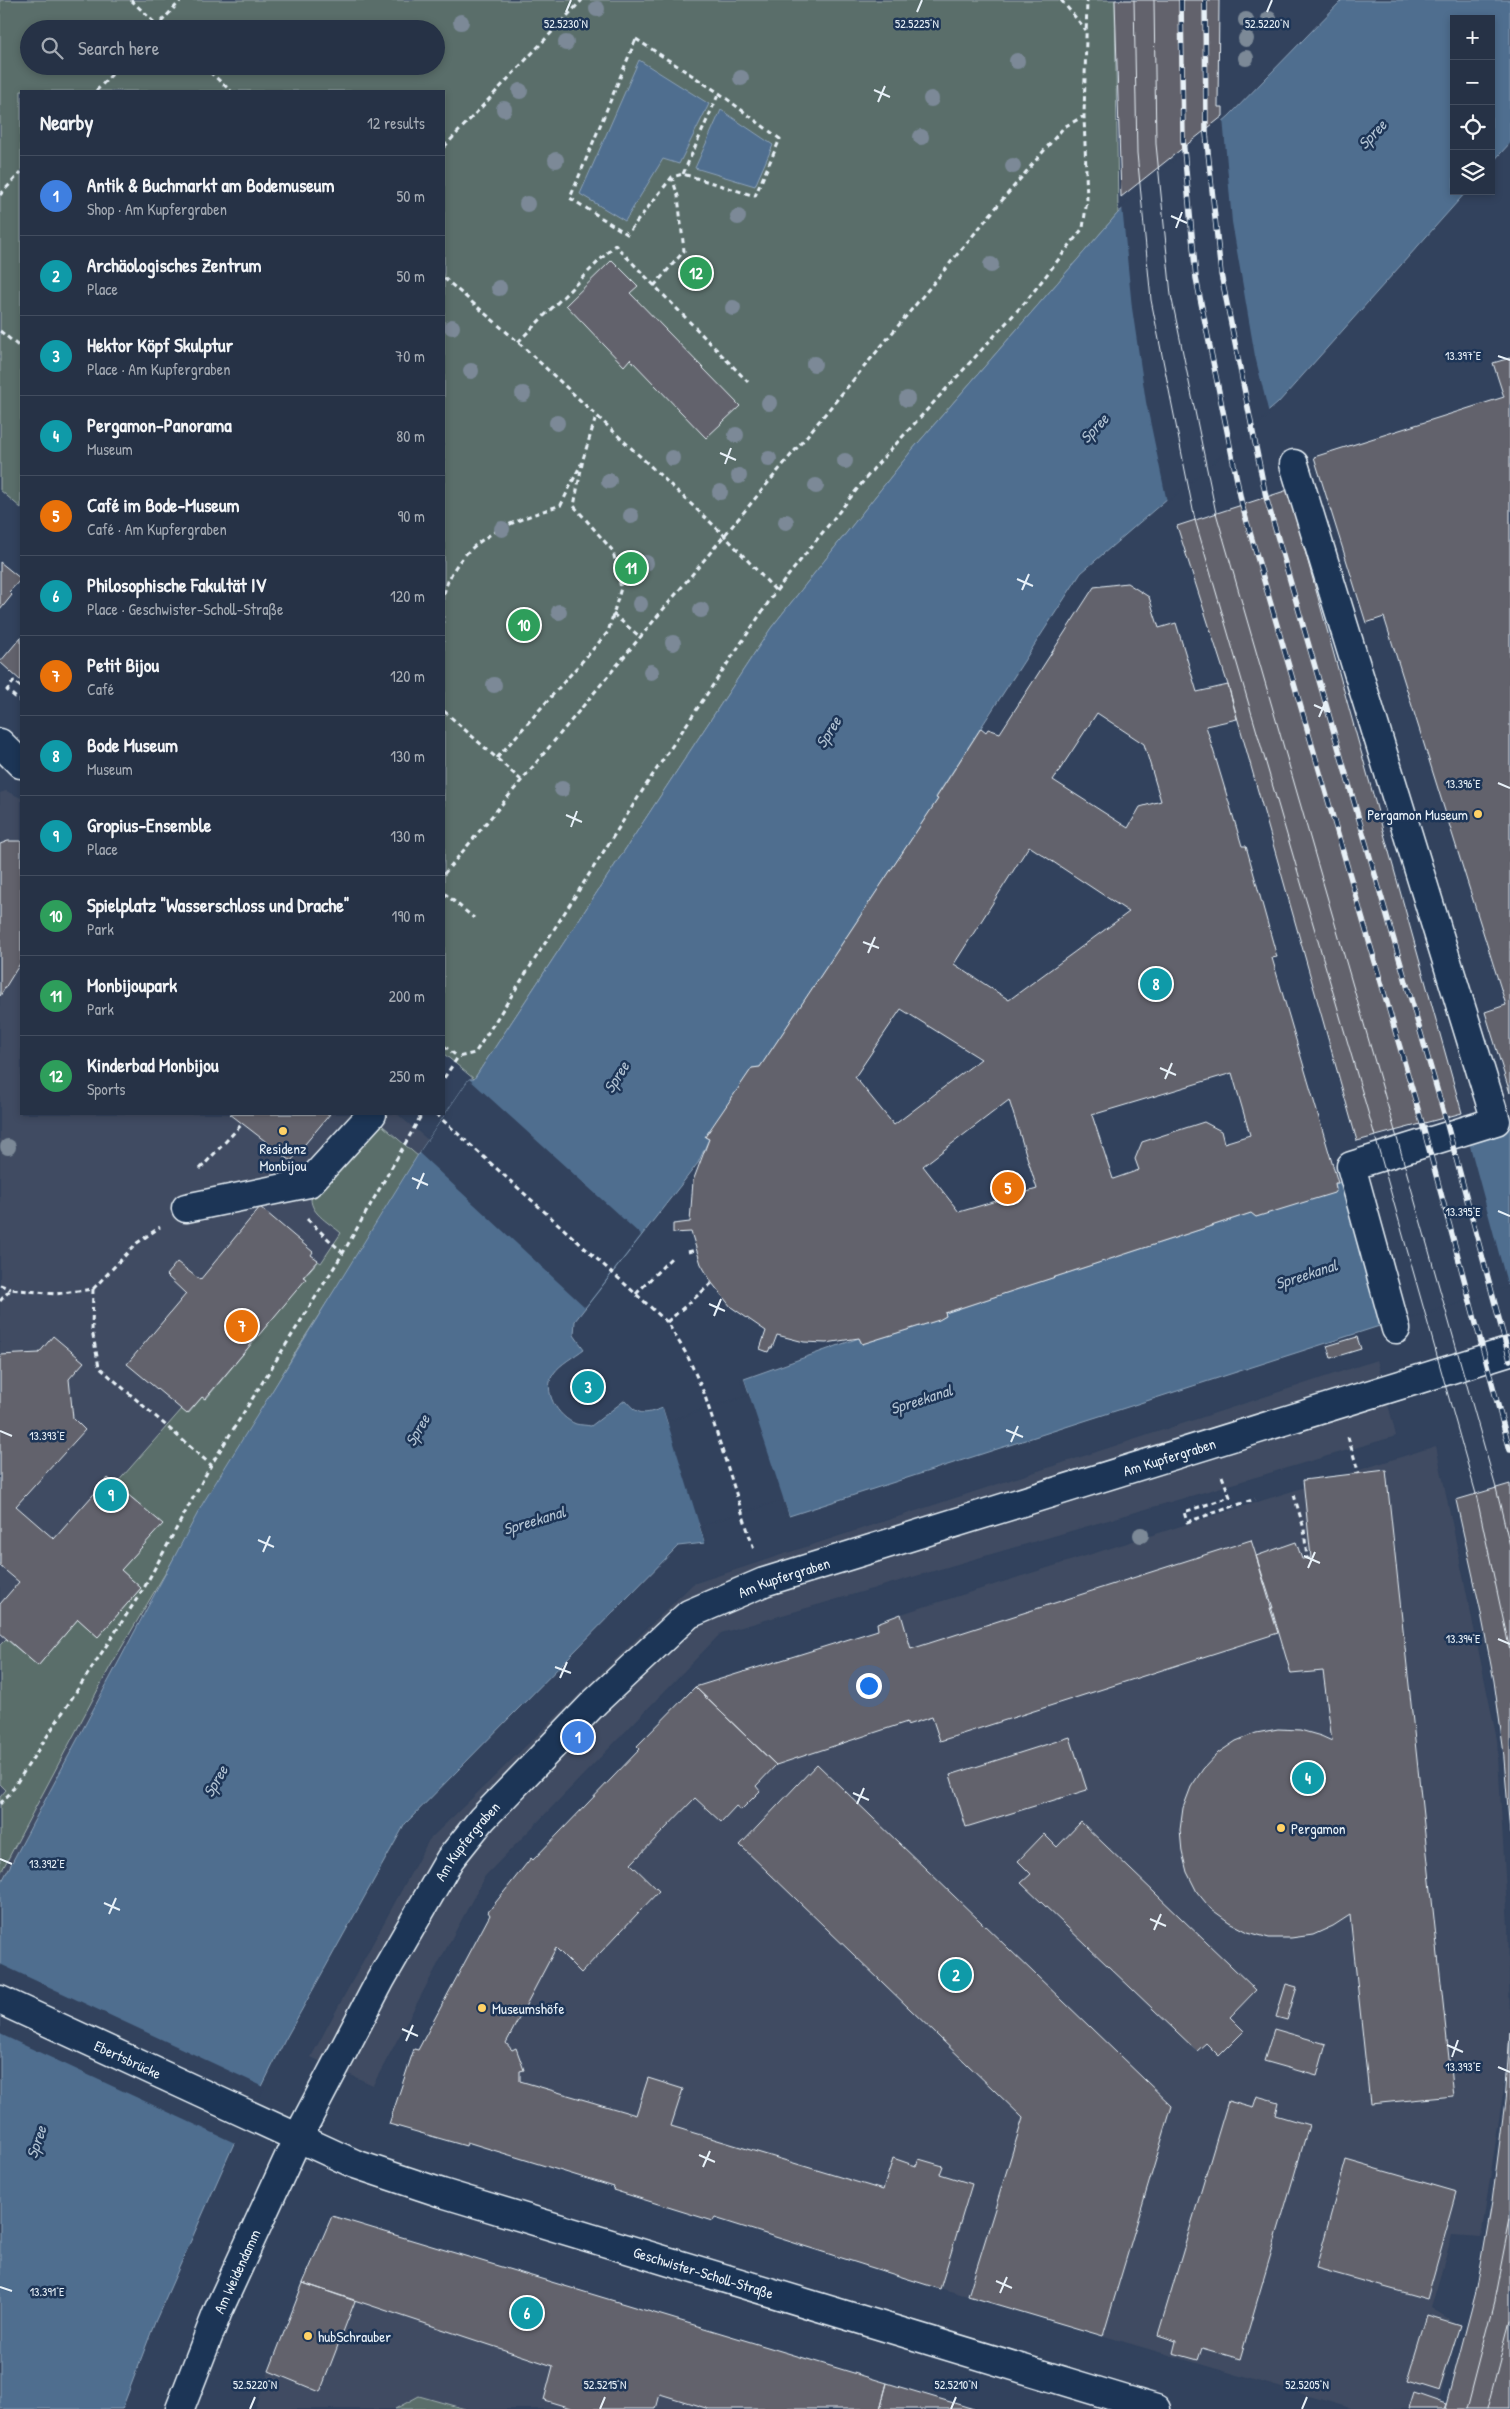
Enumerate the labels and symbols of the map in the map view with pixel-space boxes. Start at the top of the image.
text: 52.5230°N [544,15,588,32]
text: 52.5225°N [895,15,939,32]
text: 52.5220°N [1245,15,1289,32]
water label: Spree [1353,114,1392,154]
pin: 12 [680,254,712,292]
text: 13.397°E [1445,347,1482,364]
water label: Spree [1075,408,1114,448]
pin: 11 [615,549,647,587]
pin: 10 [508,606,540,644]
water label: Spree [810,712,846,752]
text: 13.396°E [1446,775,1481,792]
place label: Pergamon Museum [1367,804,1468,825]
marker: Pergamon Museum [1472,808,1484,820]
pin: 8 [1140,965,1172,1003]
water label: Spree [598,1057,634,1097]
marker: Residenz Monbijou [277,1125,289,1137]
place label: Residenz Monbijou [260,1138,307,1176]
pin: 5 [992,1169,1024,1207]
text: 13.395°E [1445,1203,1481,1220]
water label: Spreekanal [1272,1253,1340,1294]
pin: 7 [226,1307,258,1345]
pin: 3 [572,1368,604,1406]
water label: Spreekanal [887,1378,955,1419]
water label: Spree [399,1410,435,1450]
text: 13.393°E [29,1427,65,1444]
street label: Am Kupfergraben [1120,1432,1218,1481]
pin: 9 [95,1476,127,1514]
water label: Spreekanal [500,1500,568,1540]
street label: Am Kupfergraben [735,1552,832,1602]
text: 13.394°E [1446,1630,1481,1647]
your location [856,1673,882,1699]
pin: 1 [562,1718,594,1756]
pin: 4 [1292,1759,1324,1797]
water label: Spree [197,1761,233,1801]
street label: Am Kupfergraben [429,1796,504,1885]
place label: Pergamon [1291,1818,1346,1839]
marker: Pergamon [1275,1822,1287,1834]
text: 13.392°E [29,1855,66,1872]
pin: 2 [940,1956,972,1994]
place label: Museumshöfe [492,1998,564,2019]
marker: Museumshöfe [476,2002,488,2014]
street label: Ebertsbrücke [91,2035,165,2084]
text: 13.393°E [1445,2058,1481,2075]
water label: Spree [20,2122,52,2161]
street label: Am Weidendamm [208,2226,265,2317]
street label: Geschwister-Scholl-Straße [631,2241,776,2303]
text: 13.391°E [30,2283,65,2300]
pin: 6 [511,2294,543,2332]
place label: hubSchrauber [318,2326,391,2347]
marker: hubSchrauber [302,2330,314,2342]
text: 52.5220°N [233,2376,277,2393]
text: 52.5215°N [584,2376,626,2393]
text: 52.5210°N [935,2376,977,2393]
text: 52.5205°N [1285,2376,1329,2393]

